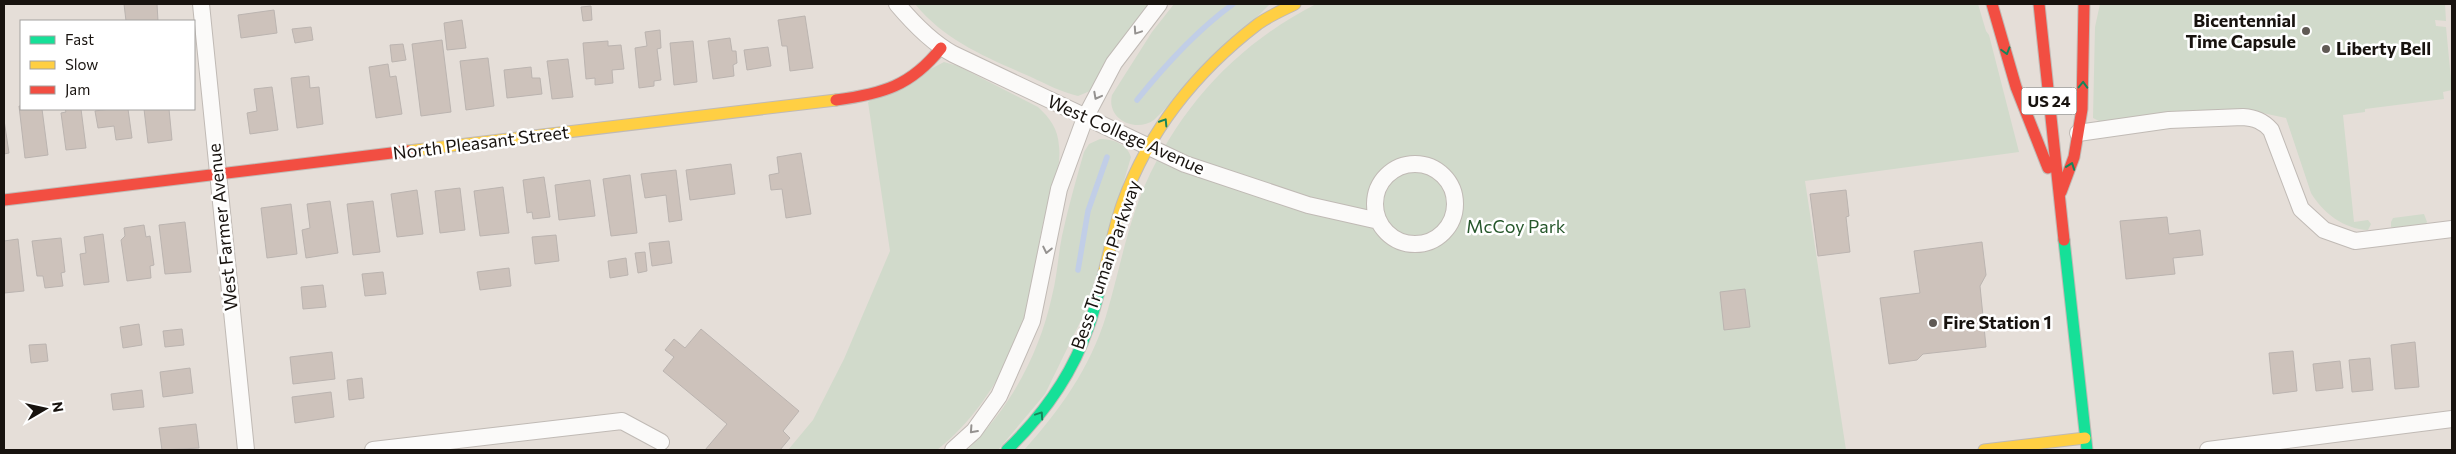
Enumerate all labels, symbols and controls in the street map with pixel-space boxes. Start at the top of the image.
place label: Bicentennial Time Capsule [2185,9,2296,52]
legend [20,20,195,110]
one-way arrow [1134,25,1143,35]
marker: Bicentennial Time Capsule [2300,25,2312,37]
text: Fast [65,30,94,48]
place label: Liberty Bell [2336,37,2431,59]
marker: Liberty Bell [2320,43,2332,55]
one-way arrow [2000,46,2010,54]
text: Slow [65,55,98,73]
text: Jam [65,80,90,98]
one-way arrow [2077,80,2088,88]
road number: US 24 [2022,88,2076,114]
street label: West College Avenue [1044,90,1208,179]
one-way arrow [1093,91,1103,100]
one-way arrow [1158,119,1167,128]
street label: North Pleasant Street [392,120,570,164]
street label: West Farmer Avenue [202,142,242,312]
one-way arrow [2065,162,2075,171]
street label: Bess Truman Parkway [1066,177,1144,352]
park label: McCoy Park [1466,215,1566,237]
one-way arrow [1042,245,1053,254]
place label: Fire Station 1 [1943,311,2052,333]
marker: Fire Station 1 [1927,317,1939,329]
north arrow [20,384,70,434]
text: N [49,400,68,413]
one-way arrow [1034,411,1043,420]
one-way arrow [970,425,979,434]

